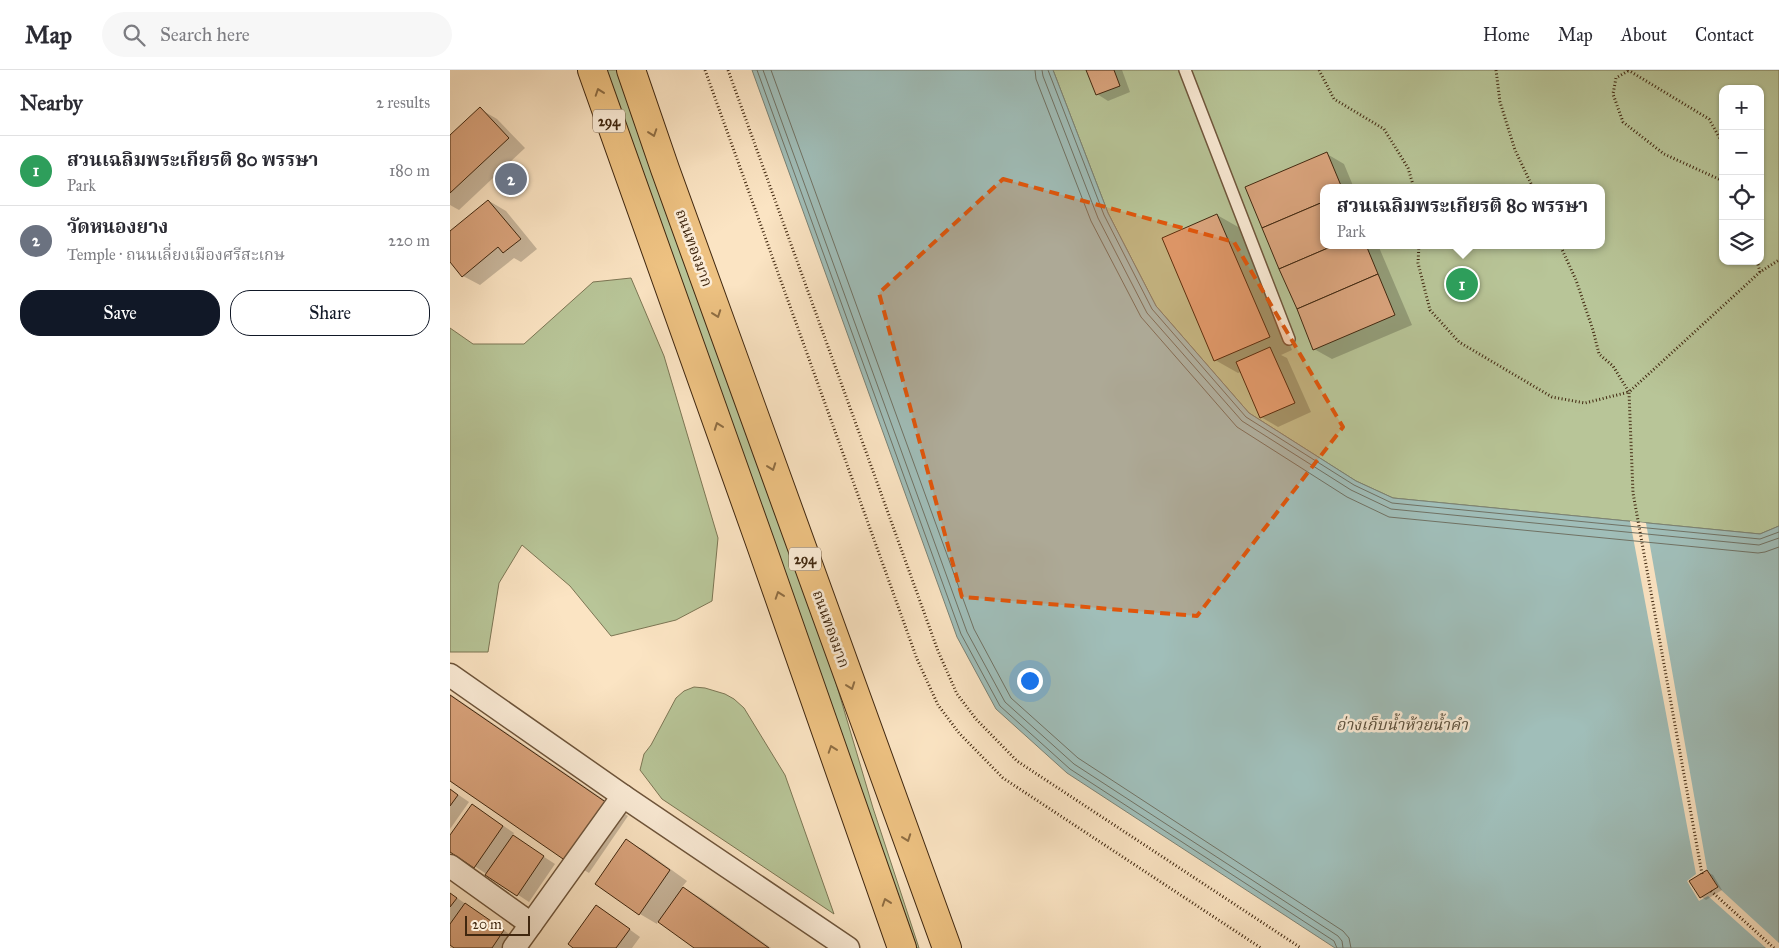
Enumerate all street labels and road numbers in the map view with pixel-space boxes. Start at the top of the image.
road number: 294 [593,110,625,132]
street label: ถนนทองมาก [672,207,716,289]
road number: 294 [789,548,821,570]
street label: ถนนทองมาก [809,588,853,670]

